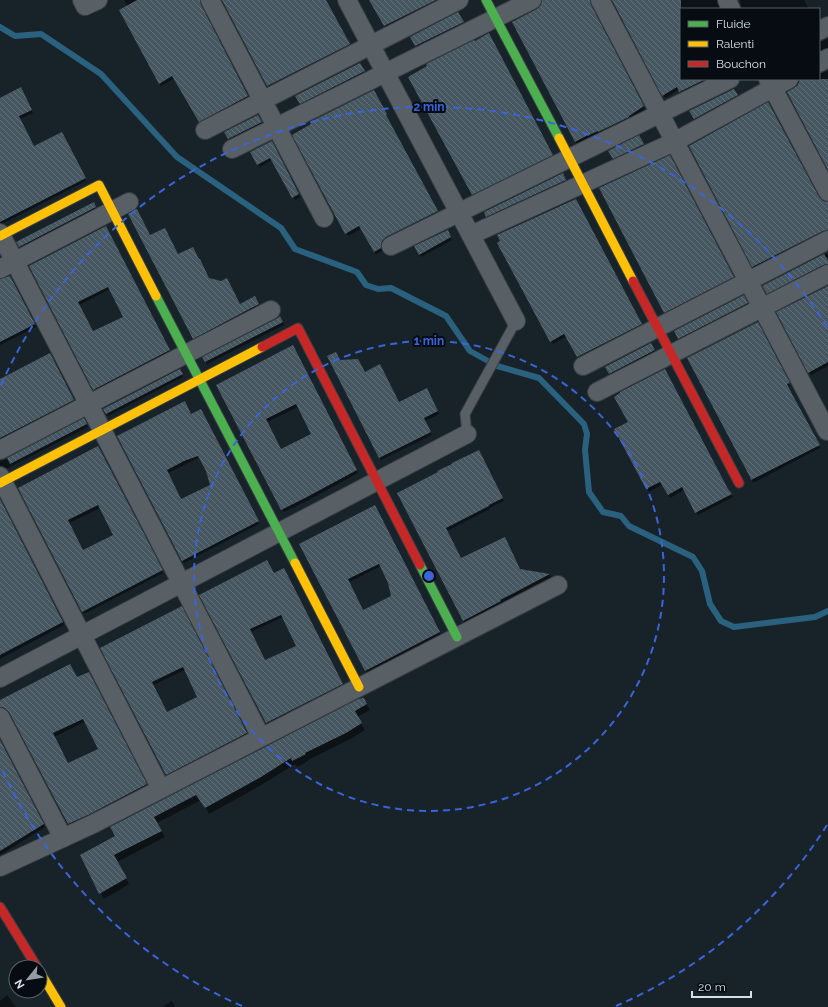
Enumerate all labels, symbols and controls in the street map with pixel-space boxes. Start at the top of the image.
legend [680,8,820,80]
text: Fluide [716,17,751,31]
text: Ralenti [716,37,754,51]
text: Bouchon [716,57,766,71]
text: 2 min [413,100,445,114]
text: 1 min [414,334,444,348]
centre of rings [422,569,436,583]
north arrow [8,959,48,999]
scale bar [692,973,751,999]
text: N [12,977,28,991]
text: 20 m [698,980,726,994]

